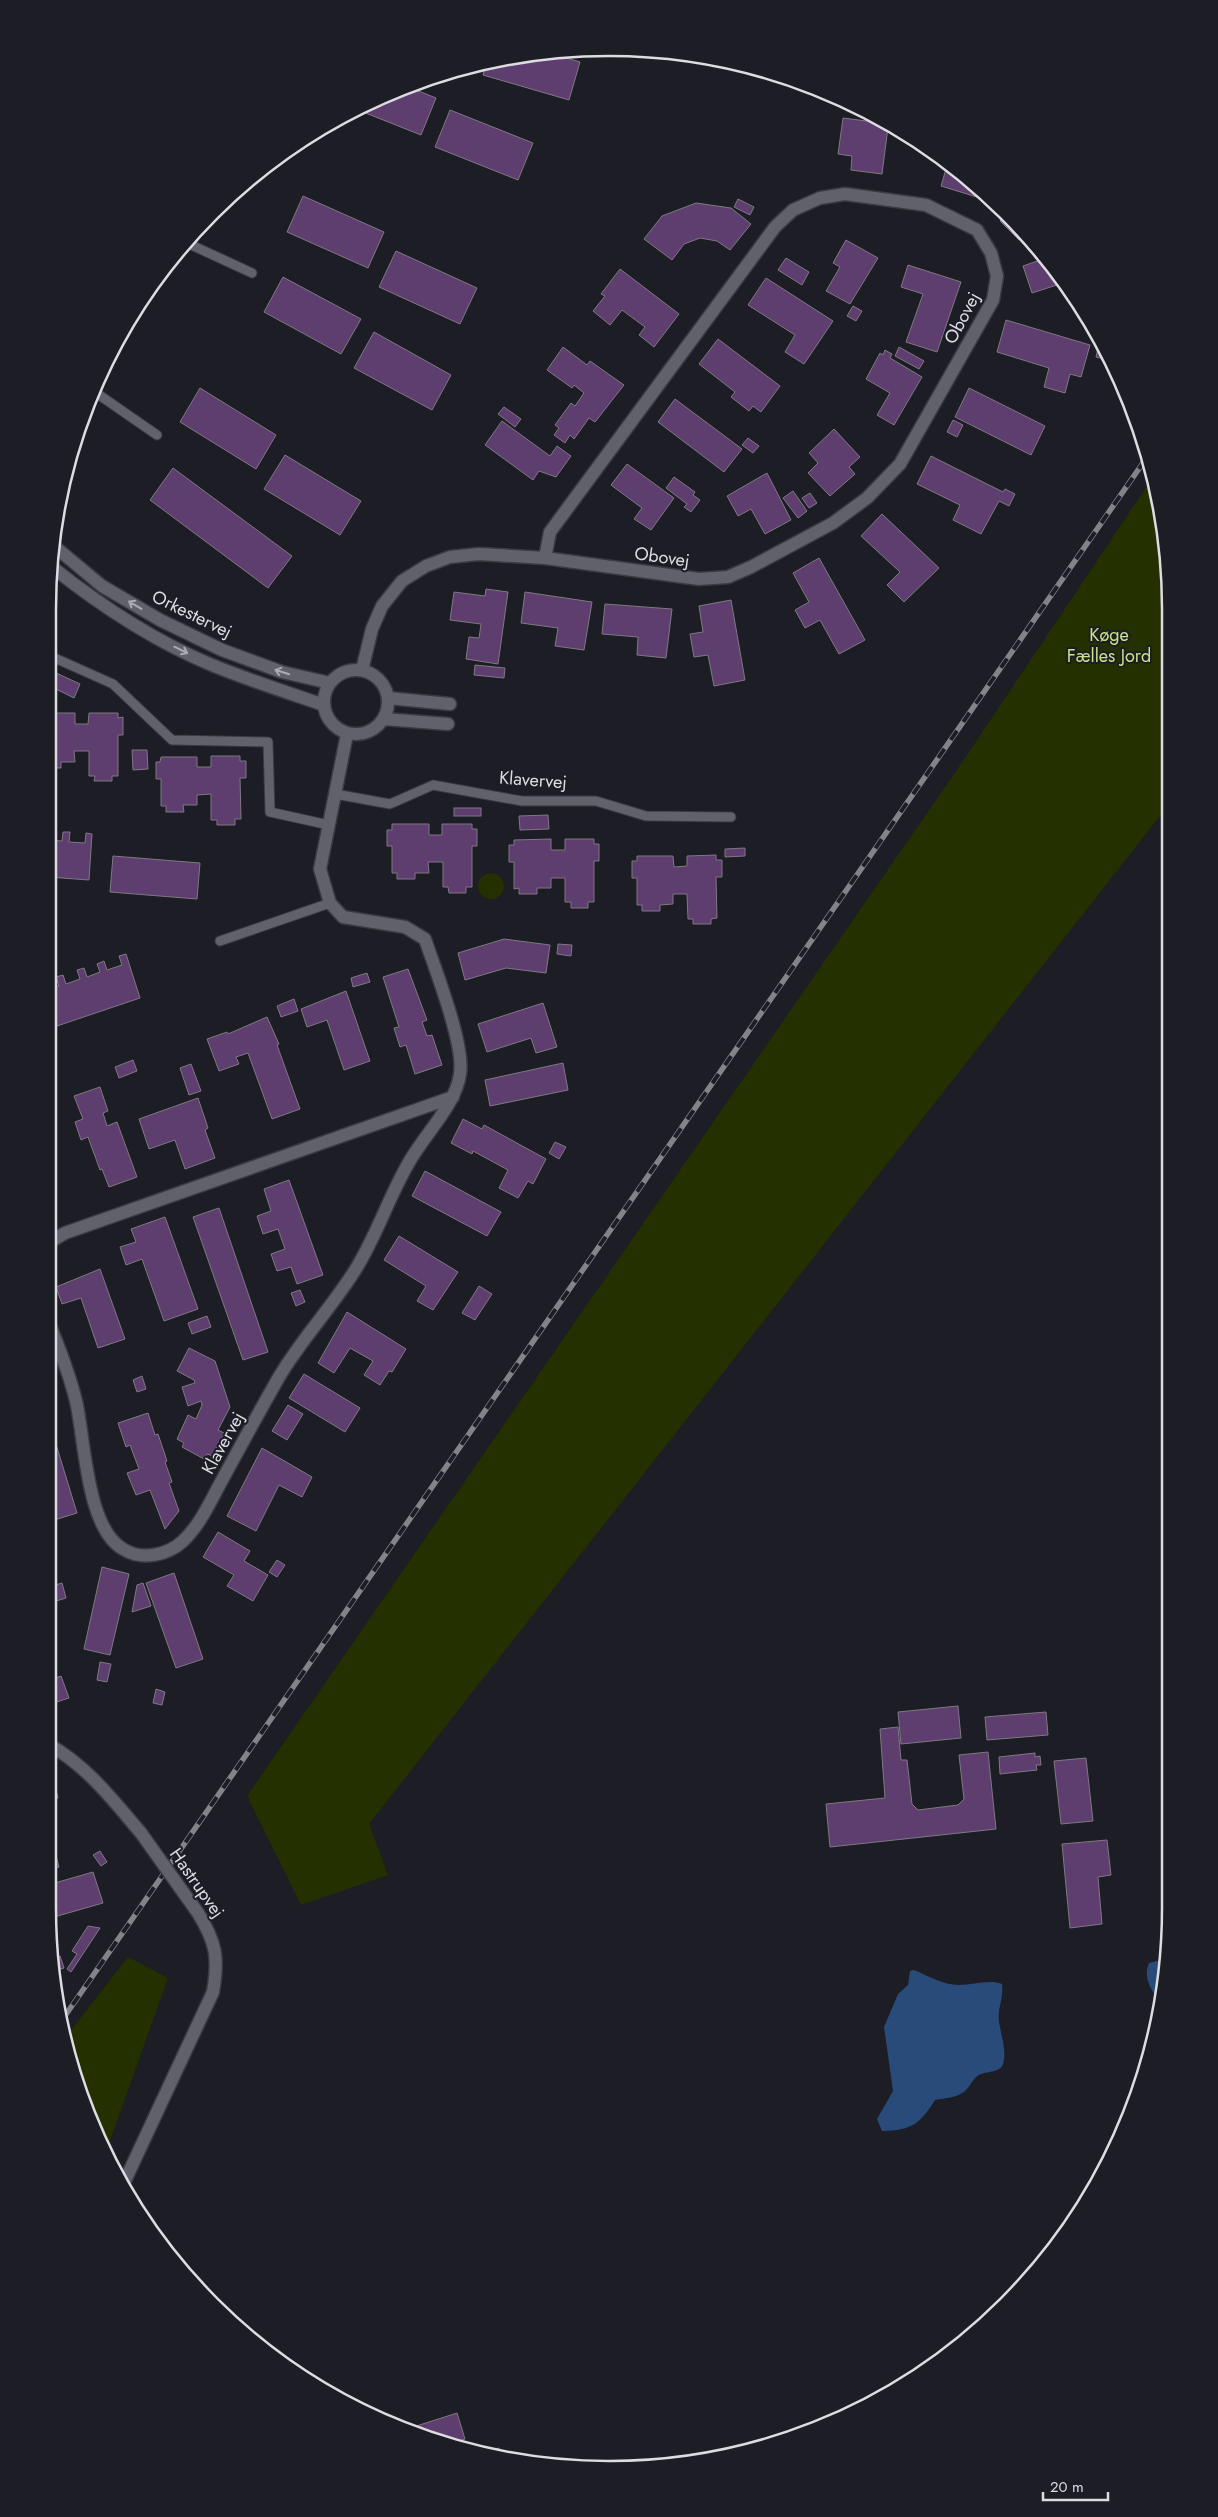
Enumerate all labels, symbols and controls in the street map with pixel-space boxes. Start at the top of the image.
street label: Obovej [938,287,986,349]
street label: Obovej [633,540,691,574]
street label: Orkestervej [148,583,236,645]
one-way arrow [128,600,142,610]
park label: Køge Fælles Jord [1067,622,1151,669]
one-way arrow [173,646,188,655]
one-way arrow [275,667,291,676]
street label: Klavervej [498,765,568,795]
street label: Klavervej [195,1407,251,1479]
street label: Hastrupvej [163,1843,231,1923]
scale bar [1043,2470,1108,2502]
text: 20 m [1050,2476,1084,2498]

